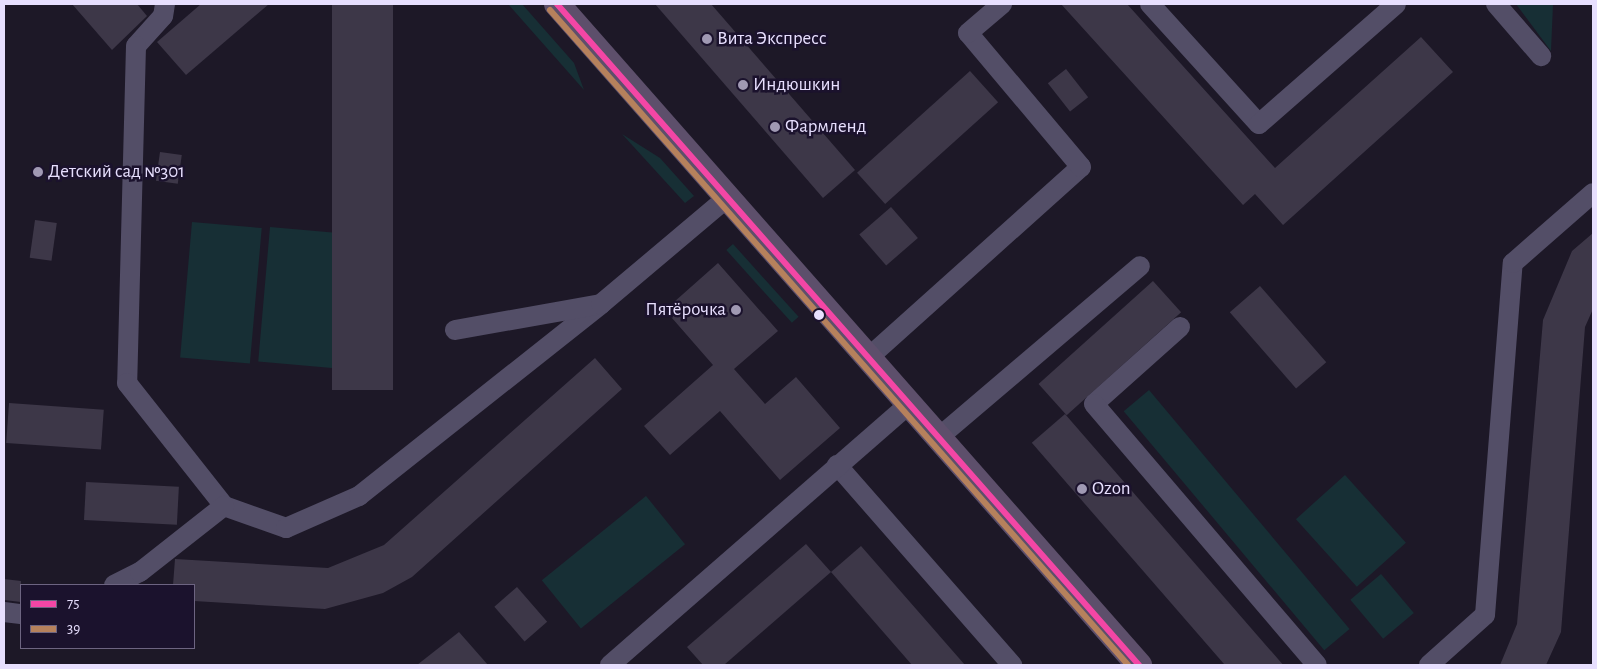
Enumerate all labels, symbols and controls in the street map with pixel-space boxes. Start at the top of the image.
place label: Вита Экспресс [717,28,827,50]
marker: Вита Экспресс [701,33,713,45]
place label: Индюшкин [753,74,840,96]
marker: Индюшкин [737,79,749,91]
place label: Фармленд [785,116,866,138]
marker: Фармленд [769,121,781,133]
place label: Детский сад №301 [48,161,185,183]
marker: Детский сад №301 [32,166,44,178]
place label: Пятёрочка [645,299,726,321]
marker: Пятёрочка [730,304,742,316]
unlabelled marker [814,310,824,320]
place label: Ozon [1092,478,1131,500]
marker: Ozon [1076,483,1088,495]
legend [20,584,195,649]
text: 75 [67,596,80,611]
text: 39 [67,621,80,636]

